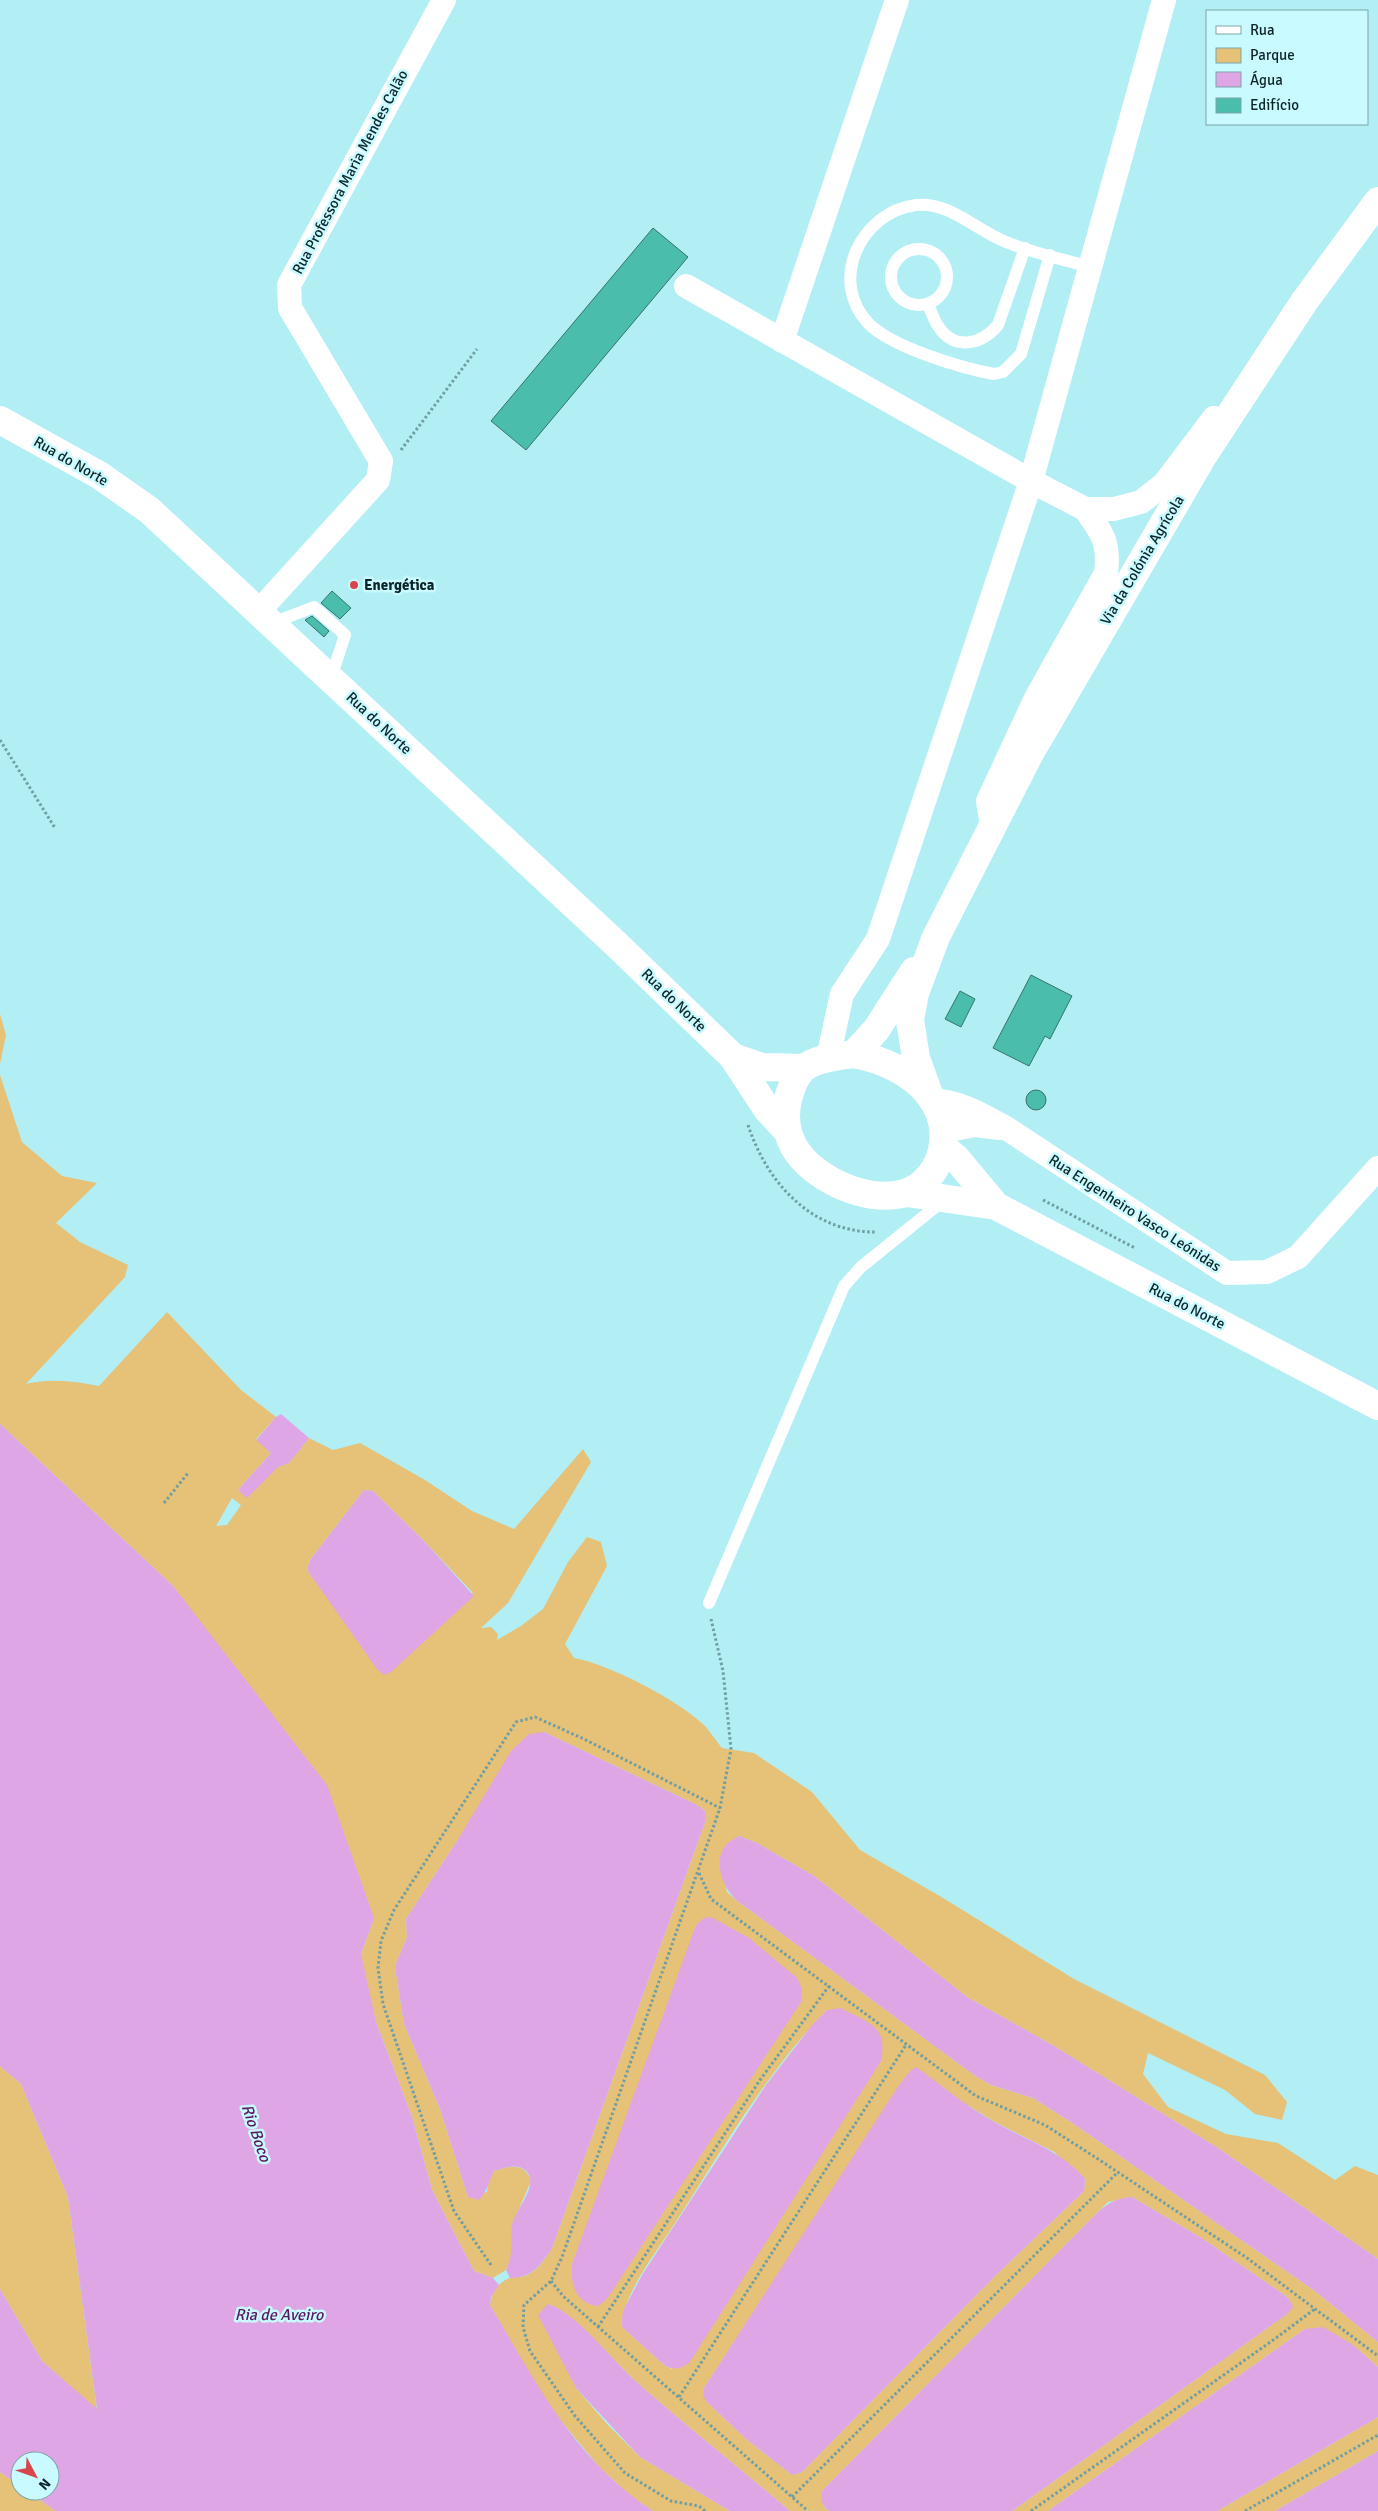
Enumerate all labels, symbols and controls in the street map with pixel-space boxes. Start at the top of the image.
legend [1206,10,1368,125]
text: Rua [1250,21,1275,39]
text: Parque [1250,46,1295,64]
street label: Rua Professora Maria Mendes Calão [288,67,412,277]
text: Água [1250,70,1283,89]
text: Edifício [1250,96,1299,114]
street label: Rua do Norte [30,432,112,490]
street label: Via da Colónia Agrícola [1096,492,1188,628]
place label: Energética [364,576,435,594]
marker: Energética [348,579,360,591]
street label: Rua do Norte [342,688,416,758]
street label: Rua do Norte [638,965,710,1035]
street label: Rua Engenheiro Vasco Leónidas [1046,1151,1225,1276]
street label: Rua do Norte [1146,1279,1228,1333]
water label: Rio Boco [237,2102,275,2165]
water label: Ria de Aveiro [235,2305,324,2325]
north arrow [10,2451,60,2501]
text: N [35,2475,54,2493]

